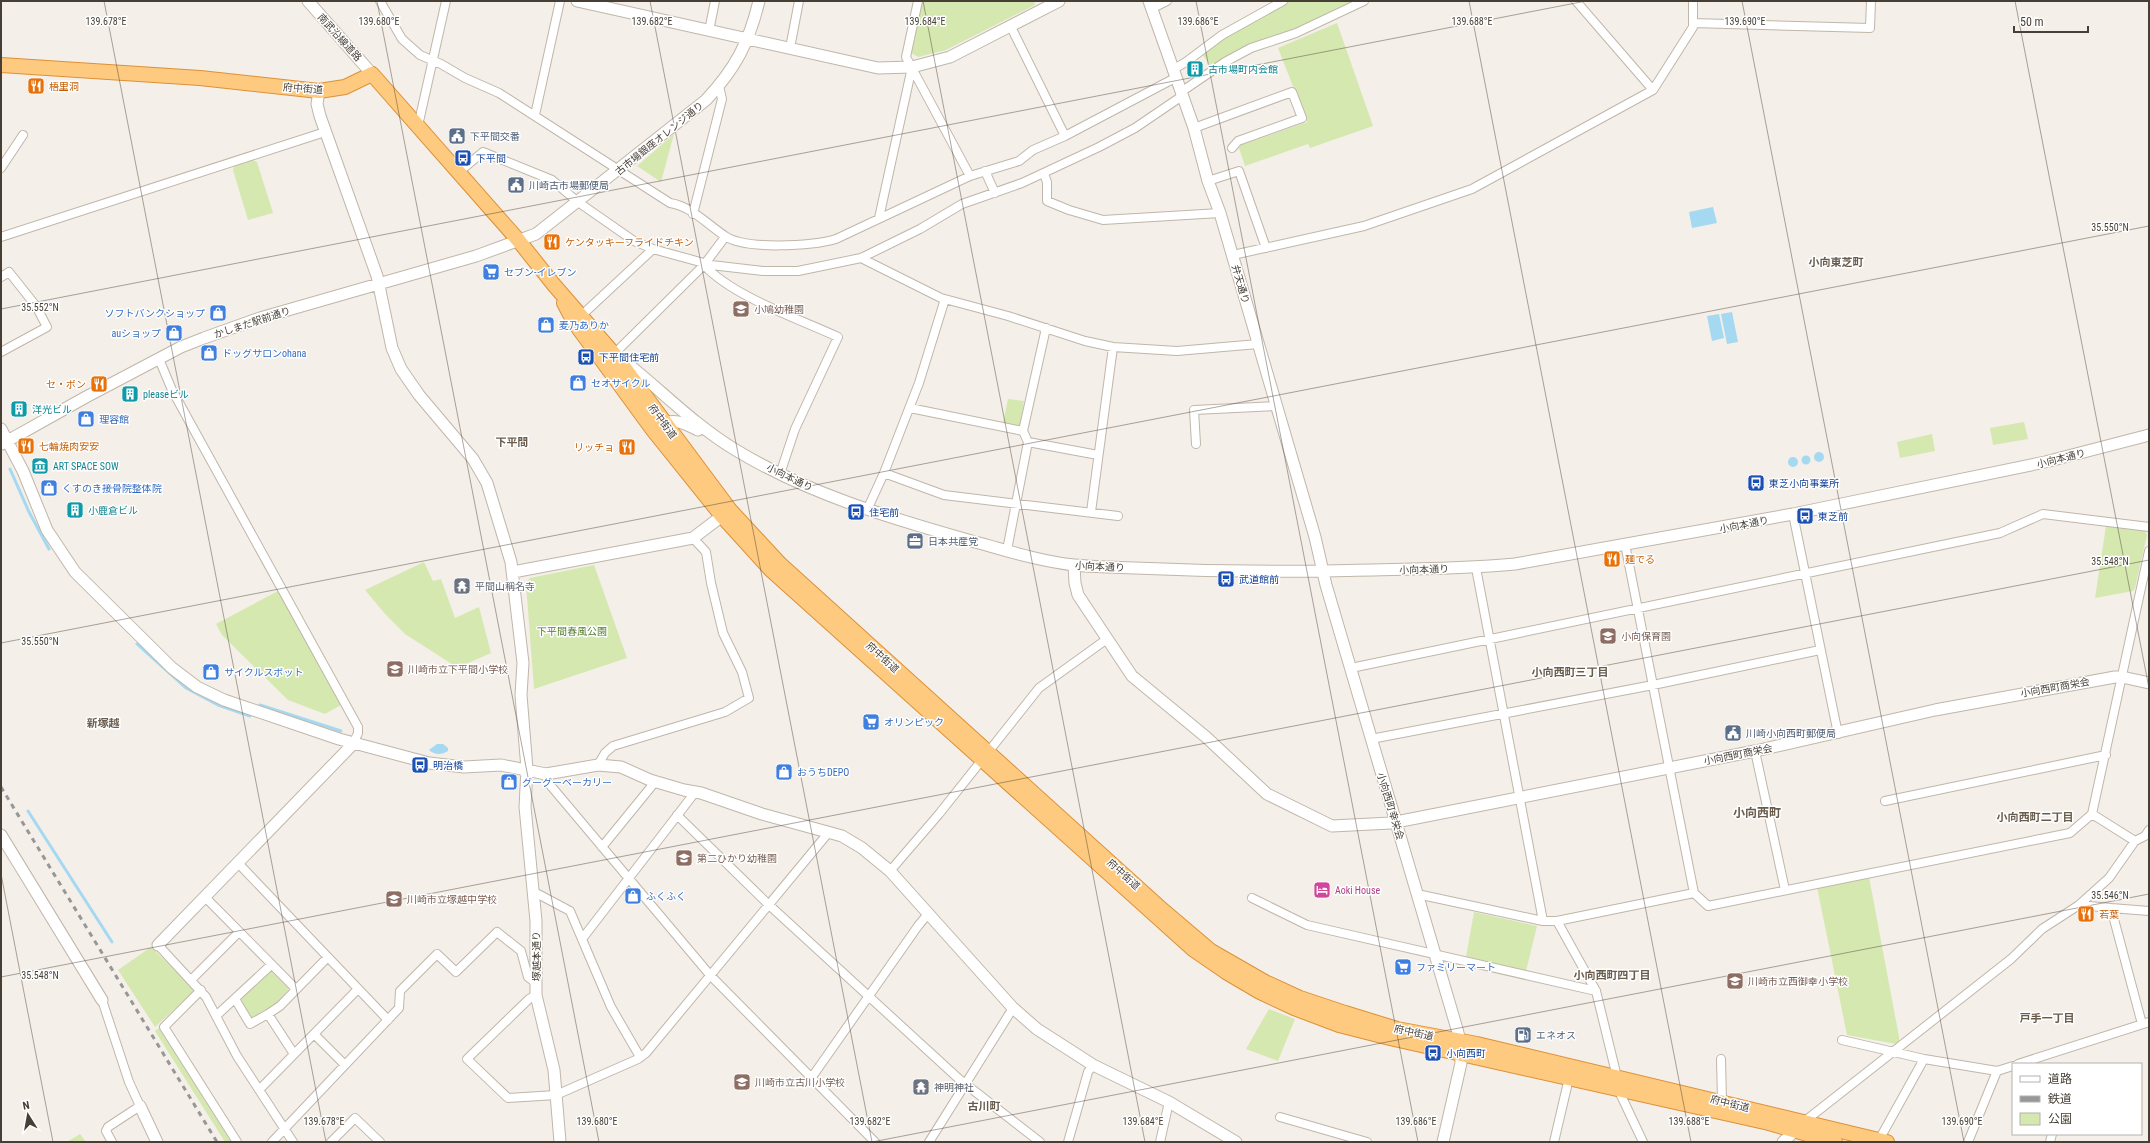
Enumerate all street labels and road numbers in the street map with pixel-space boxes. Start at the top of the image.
street label: 南武沿線道路 [315,11,364,63]
street label: 府中街道 [283,82,323,95]
street label: 古市場銀座オレンジ通り [613,100,706,177]
street label: 弁天通り [1230,263,1251,305]
street label: かしまだ駅前通り [212,305,292,340]
street label: 府中街道 [646,402,679,441]
street label: 小向本通り [2036,447,2087,470]
street label: 小向本通り [765,462,815,493]
street label: 小向本通り [1719,514,1770,535]
street label: 小向本通り [1075,560,1125,573]
street label: 小向本通り [1399,563,1449,576]
street label: 府中街道 [864,640,901,675]
street label: 小向西町商栄会 [2020,676,2091,699]
street label: 小向西町商栄会 [1703,742,1774,767]
street label: 小向西町幸栄会 [1375,771,1406,841]
street label: 府中街道 [1105,857,1142,892]
street label: 塚越本通り [531,931,542,981]
street label: 府中街道 [1393,1023,1435,1042]
street label: 府中街道 [1709,1093,1751,1114]

